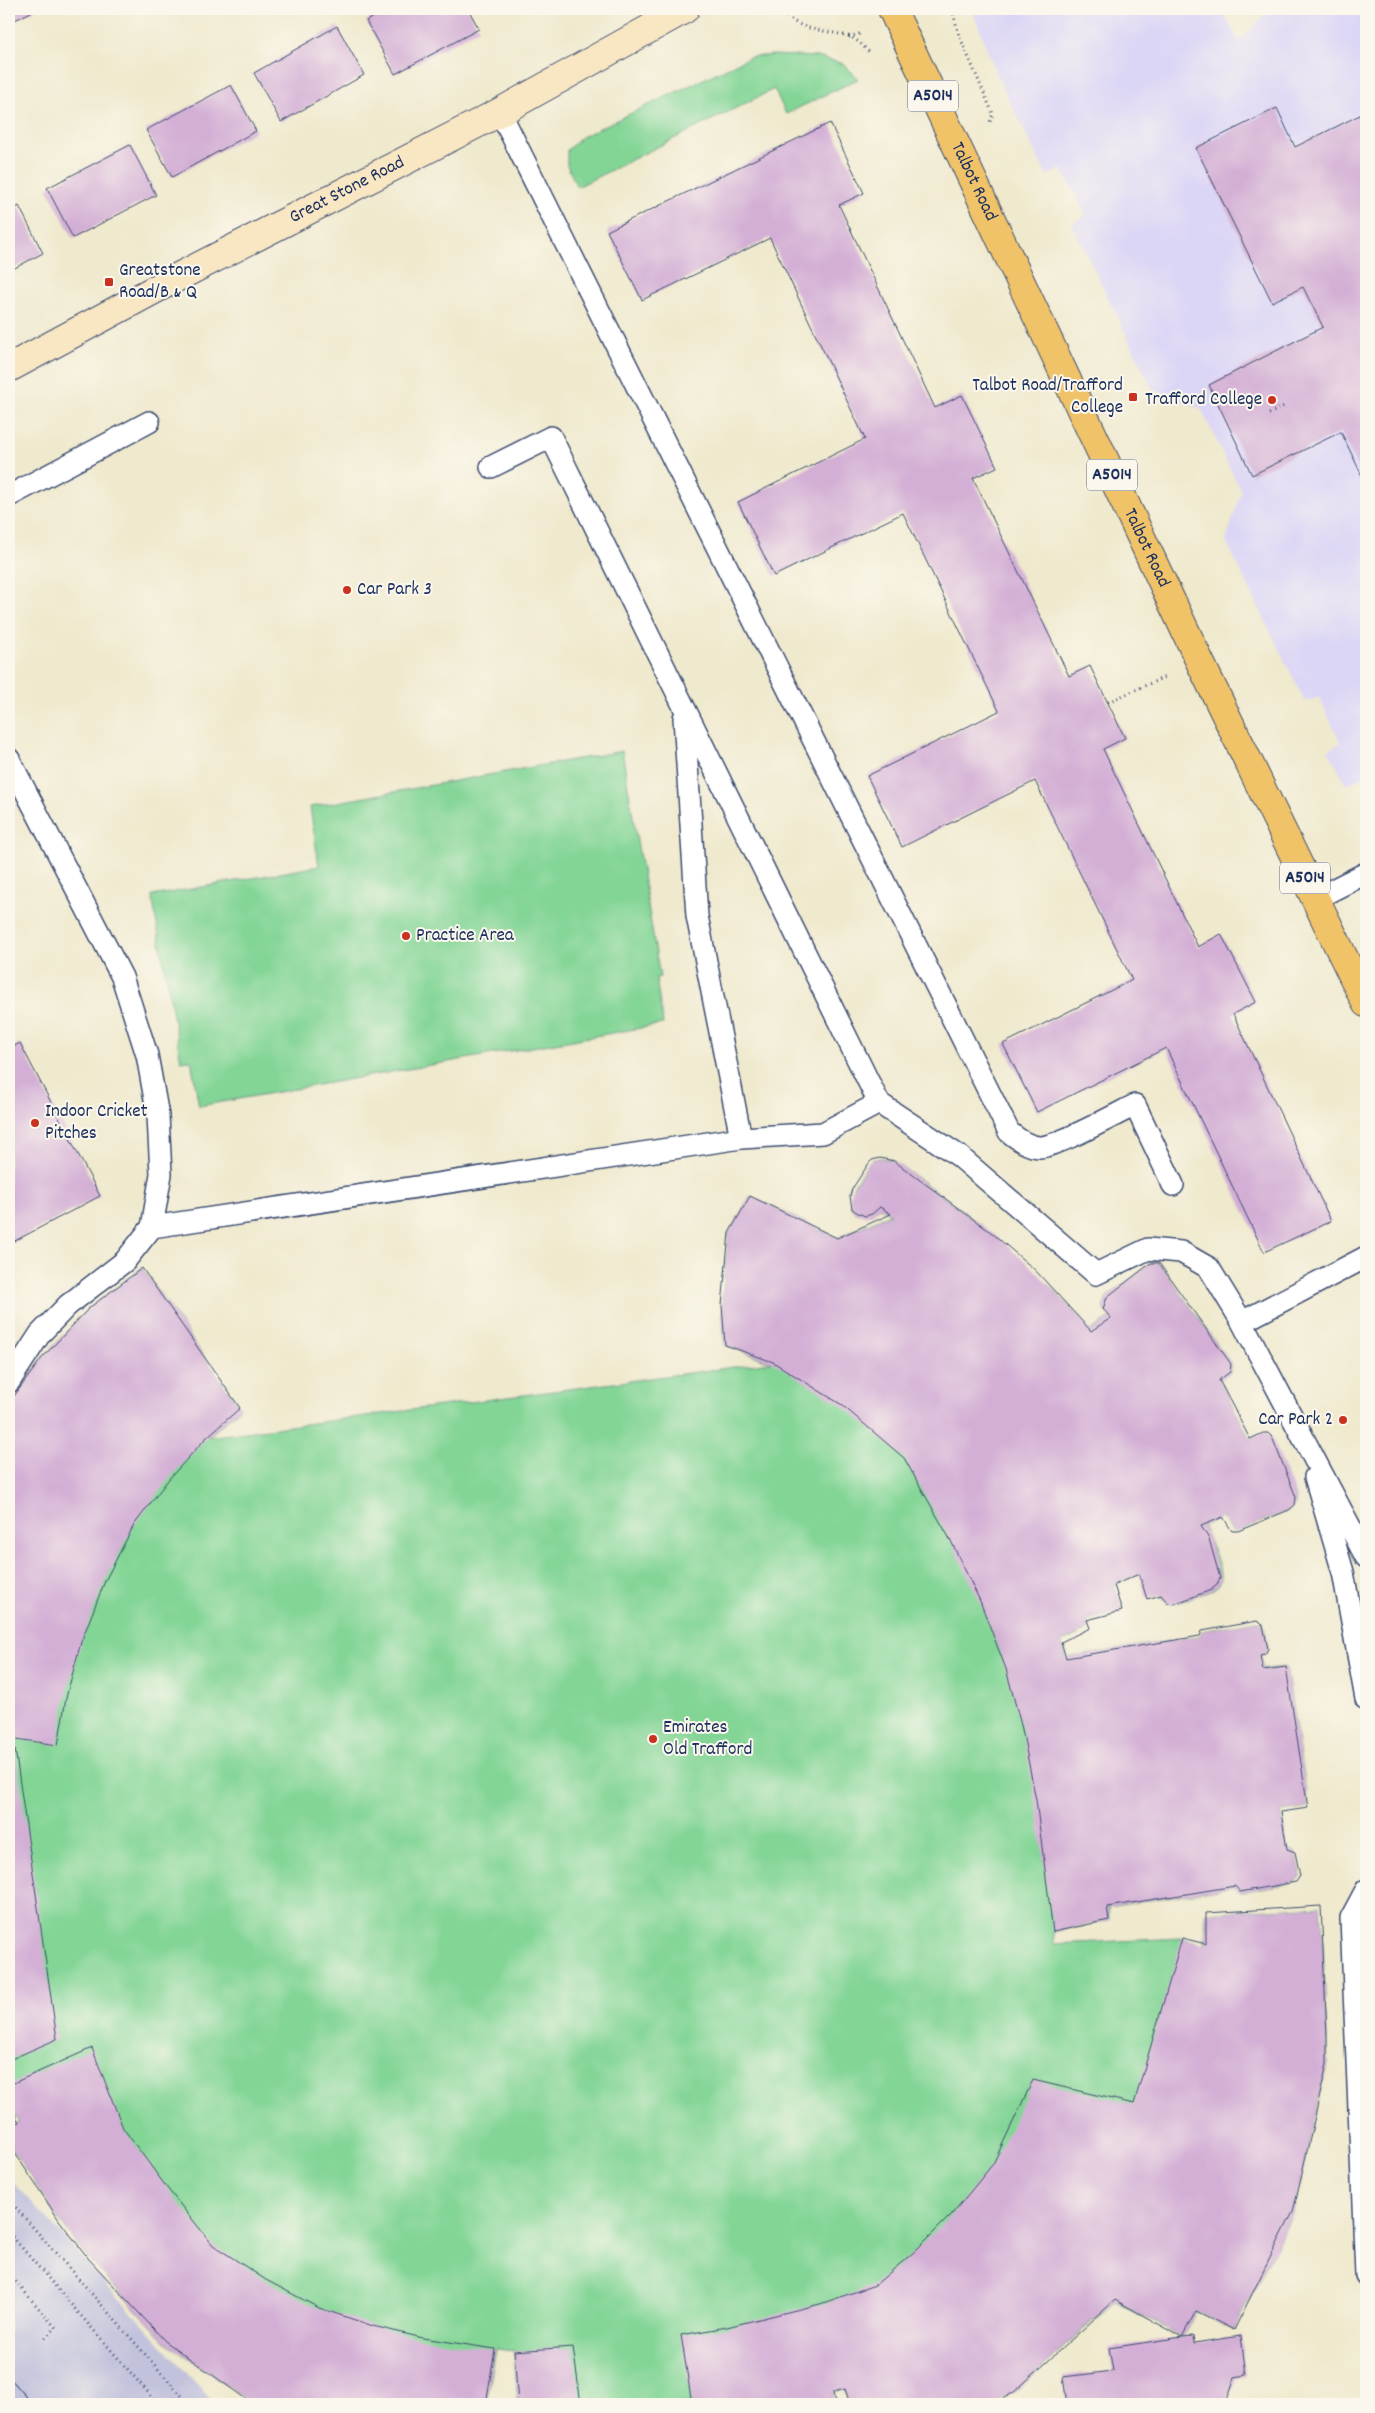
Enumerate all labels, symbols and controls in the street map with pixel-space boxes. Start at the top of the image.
road number: A5014 [908,80,958,112]
street label: Talbot Road [943,138,1004,226]
street label: Great Stone Road [285,150,410,231]
place label: Greatstone Road/B & Q [119,258,201,307]
marker: Greatstone Road/B & Q [103,276,115,288]
place label: Talbot Road/Trafford College [972,373,1123,422]
place label: Trafford College [1145,387,1262,414]
marker: Talbot Road/Trafford College [1127,391,1139,403]
marker: Trafford College [1266,394,1278,406]
road number: A5014 [1087,460,1137,490]
street label: Talbot Road [1116,504,1177,592]
place label: Car Park 3 [357,577,432,604]
marker: Car Park 3 [341,584,353,596]
road number: A5014 [1280,862,1330,894]
place label: Practice Area [416,923,515,950]
marker: Practice Area [400,930,412,942]
place label: Indoor Cricket Pitches [45,1099,148,1148]
marker: Indoor Cricket Pitches [29,1117,41,1129]
place label: Car Park 2 [1258,1407,1333,1434]
marker: Car Park 2 [1337,1414,1349,1426]
place label: Emirates Old Trafford [663,1715,753,1764]
marker: Emirates Old Trafford [647,1733,659,1745]

